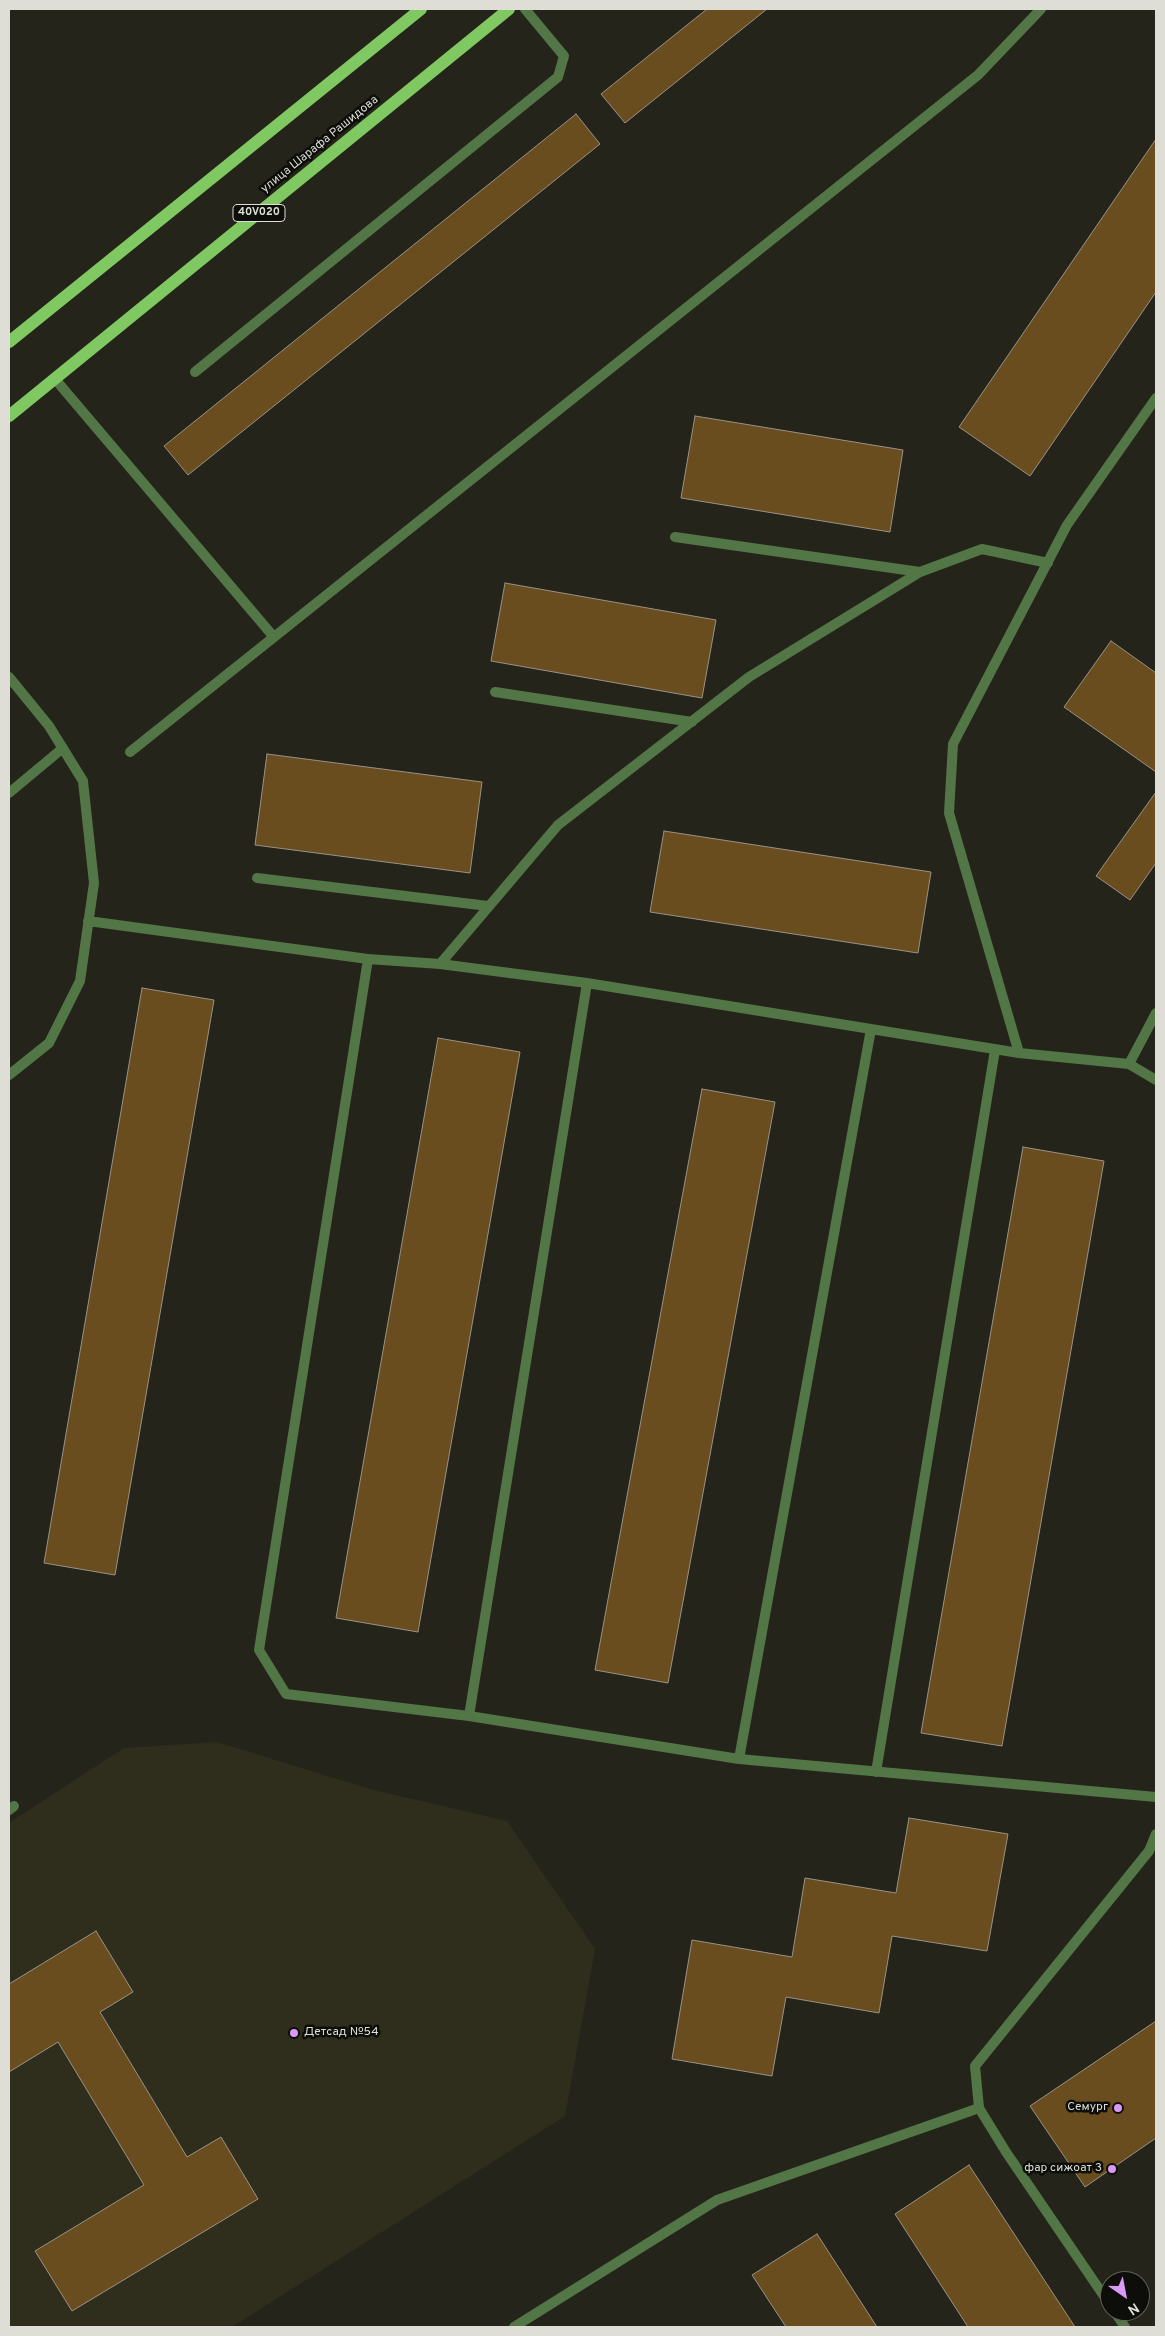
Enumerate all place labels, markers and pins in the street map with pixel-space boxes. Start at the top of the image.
place label: Детсад №54 [304,2026,379,2040]
marker: Детсад №54 [288,2027,300,2039]
place label: Семург [1067,2101,1108,2115]
marker: Семург [1112,2102,1124,2114]
place label: фар сижоат 3 [1024,2162,1102,2176]
marker: фар сижоат 3 [1106,2163,1118,2175]

